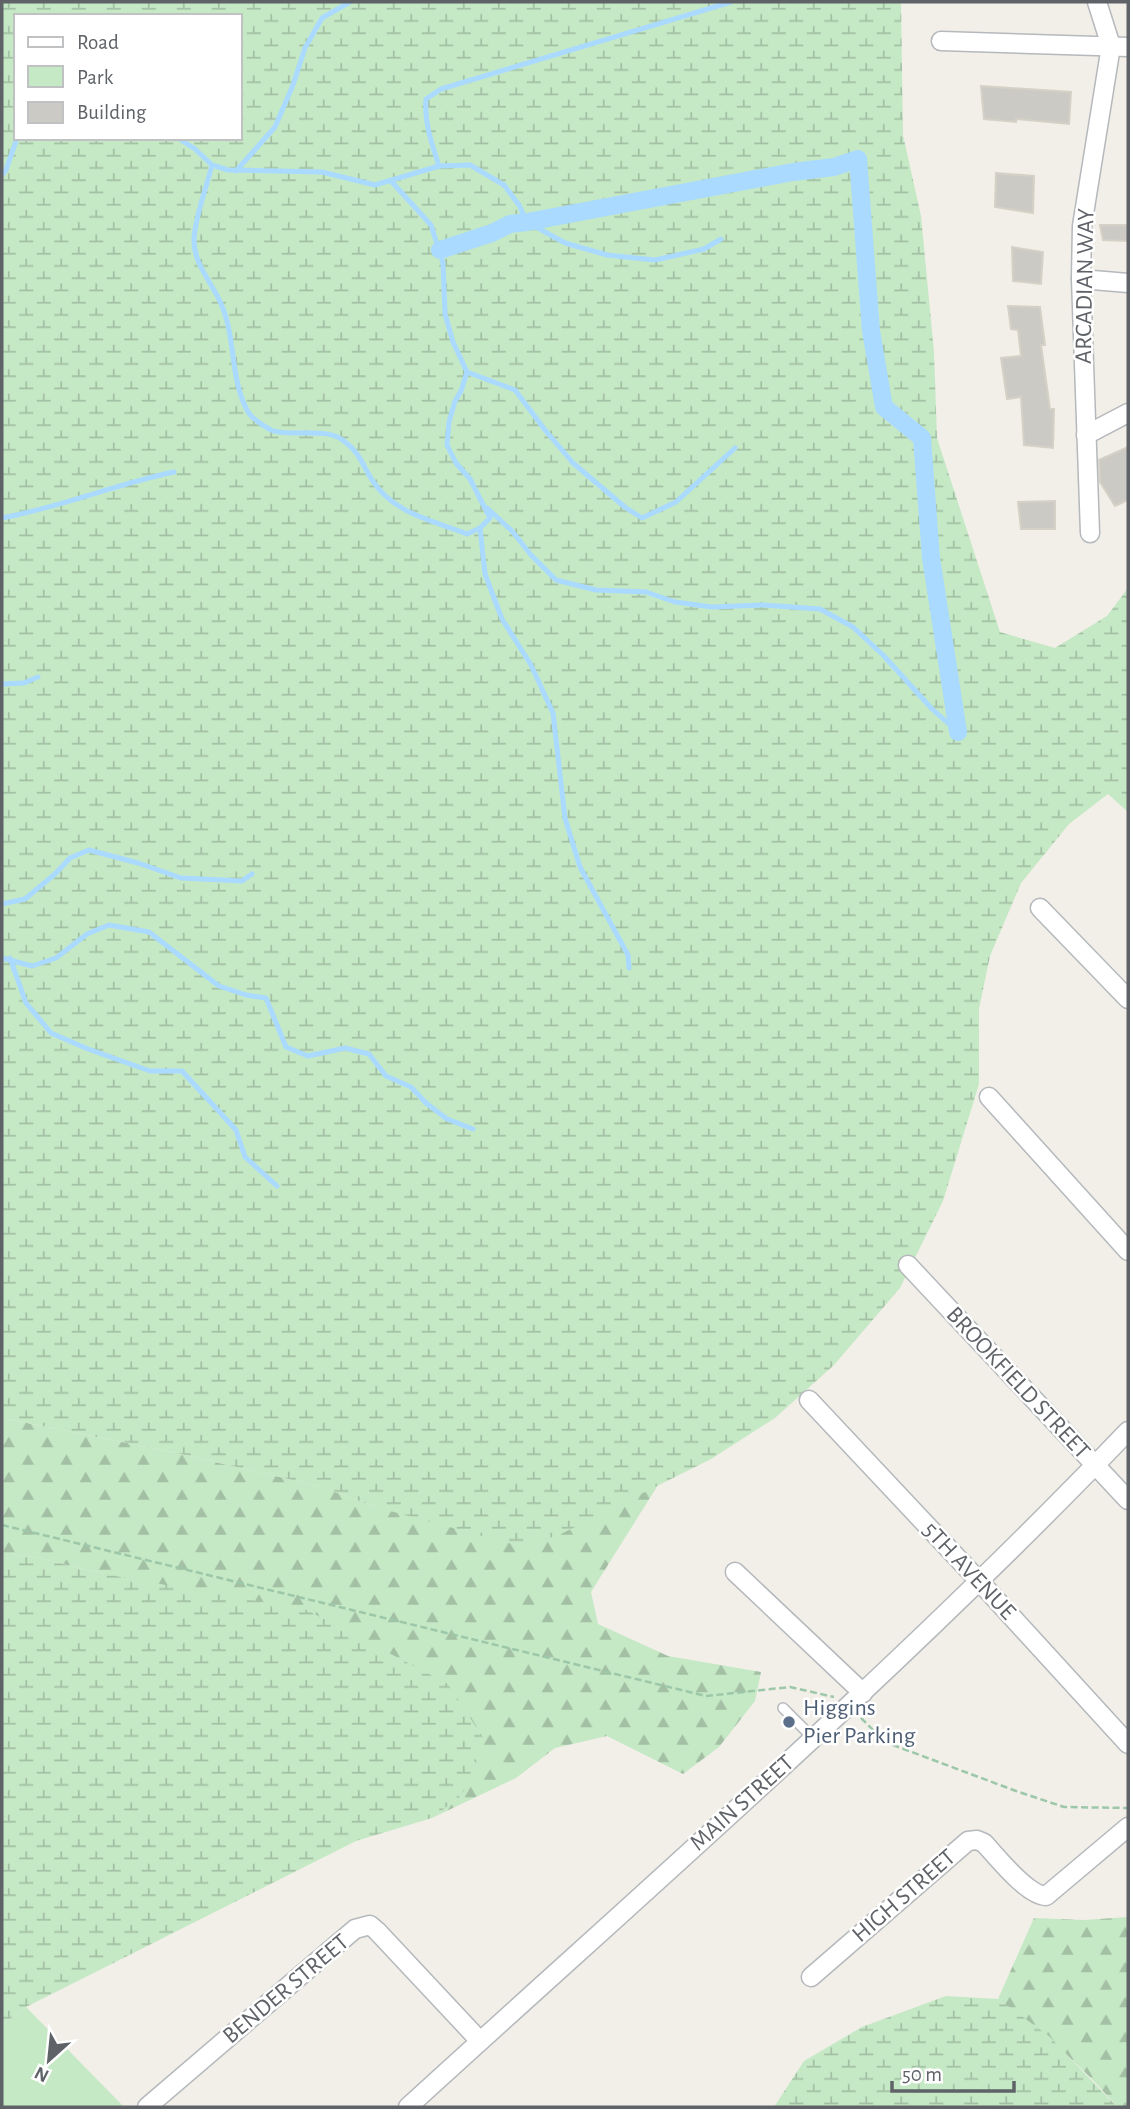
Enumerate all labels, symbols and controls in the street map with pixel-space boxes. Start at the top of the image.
legend [14,14,242,140]
text: Road [77,32,119,53]
text: Park [77,67,114,88]
text: Building [77,102,147,123]
street label: ARCADIAN WAY [1072,208,1098,364]
street label: BROOKFIELD STREET [942,1302,1095,1464]
street label: 5TH AVENUE [918,1518,1020,1625]
place label: Higgins Pier Parking [803,1696,916,1748]
marker: Higgins Pier Parking [781,1714,797,1730]
street label: MAIN STREET [685,1750,799,1856]
street label: HIGH STREET [848,1845,960,1947]
street label: BENDER STREET [218,1929,354,2048]
north arrow [14,2025,84,2095]
scale bar [892,2050,1014,2094]
text: N [32,2062,52,2085]
text: 50 m [902,2064,942,2085]

